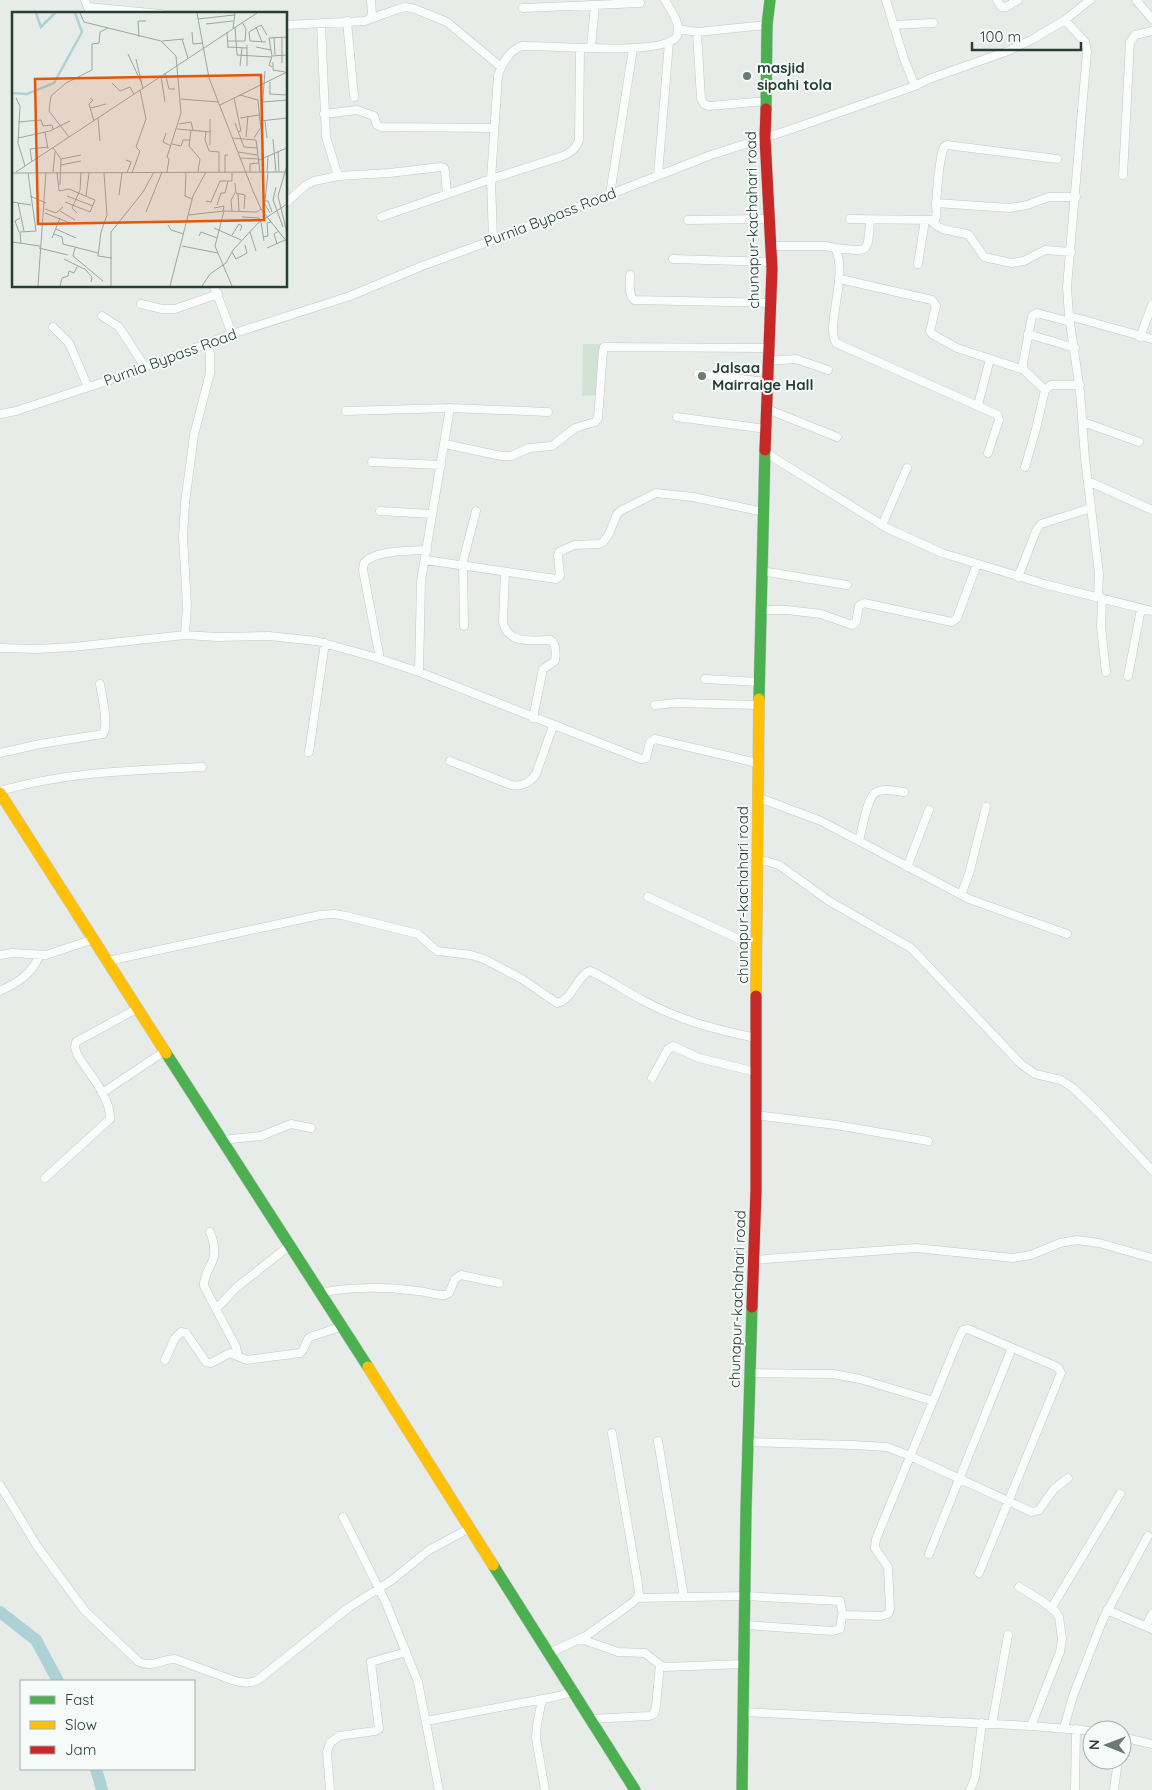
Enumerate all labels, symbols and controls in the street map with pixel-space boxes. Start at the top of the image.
inset map [12,12,288,288]
scale bar [972,20,1081,52]
text: 100 m [980,27,1021,46]
place label: masjid sipahi tola [757,58,832,94]
marker: masjid sipahi tola [741,70,753,82]
street label: chunapur-kachahari road [741,131,763,309]
street label: Purnia Bypass Road [481,183,619,251]
street label: Purnia Bypass Road [101,324,239,390]
place label: Jalsaa Mairraige Hall [712,358,814,394]
marker: Jalsaa Mairraige Hall [696,370,708,382]
street label: chunapur-kachahari road [733,806,752,984]
street label: chunapur-kachahari road [724,1210,750,1388]
legend [20,1680,195,1770]
text: Fast [65,1690,94,1709]
text: Slow [65,1715,97,1734]
north arrow [1082,1720,1132,1770]
text: N [1085,1739,1103,1750]
text: Jam [65,1740,96,1759]

